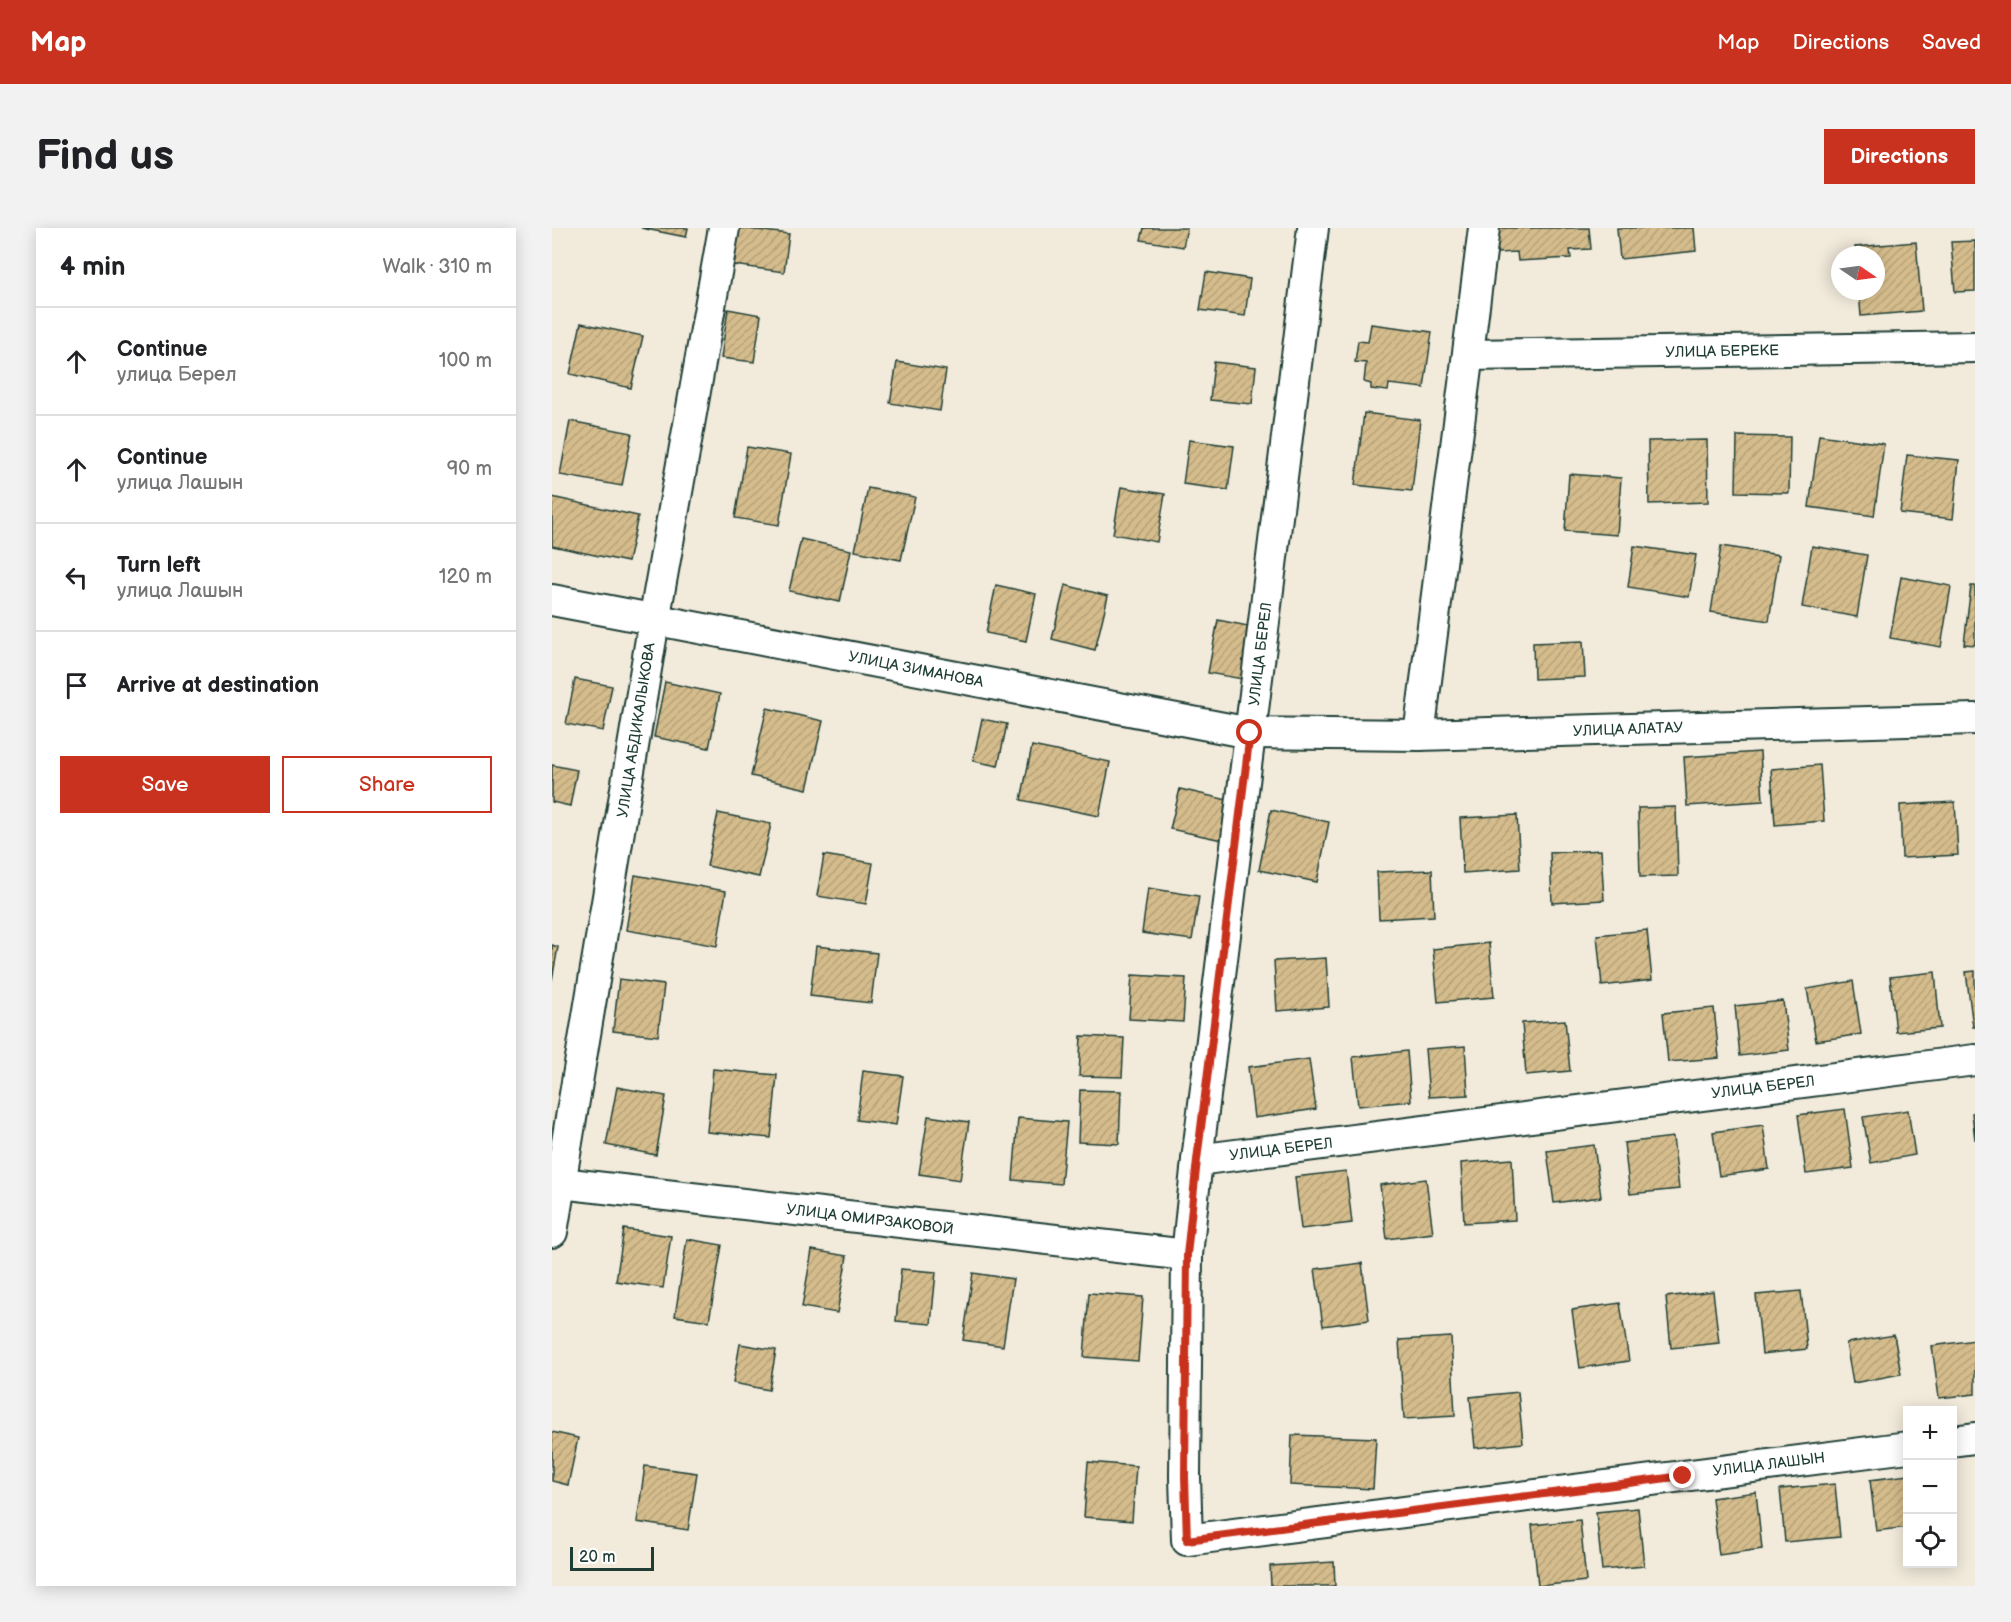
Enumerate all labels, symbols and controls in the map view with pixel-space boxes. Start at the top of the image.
text: Map [30,26,86,59]
text: Map [1717,30,1760,55]
text: Directions [1793,30,1889,55]
text: Saved [1922,30,1981,55]
button: Directions [1824,129,1975,184]
text: Find us [36,131,174,182]
north arrow [1831,246,1885,300]
text: 4 min [60,252,125,283]
text: Walk · 310 m [383,255,492,279]
text: Continue [117,336,207,363]
street label: УЛИЦА БЕРЕКЕ [1665,341,1779,362]
icon: ahead [60,345,93,378]
text: 100 m [439,349,492,373]
text: улица Берел [117,363,237,387]
text: Continue [117,444,207,471]
icon: ahead [60,453,93,486]
text: 90 m [447,457,492,481]
text: улица Лашын [117,471,243,495]
text: Turn left [117,552,201,579]
icon: left [60,561,93,594]
text: 120 m [439,565,492,589]
text: улица Лашын [117,579,243,603]
street label: УЛИЦА БЕРЕЛ [1245,601,1276,707]
street label: УЛИЦА АБДИКАЛЫКОВА [613,640,660,819]
street label: УЛИЦА ЗИМАНОВА [847,647,986,692]
icon: arrive [60,669,93,702]
text: Arrive at destination [117,672,319,699]
street label: УЛИЦА АЛАТАУ [1573,718,1684,741]
route start [1236,719,1262,745]
button: Save [60,756,270,813]
button: Share [282,756,492,813]
street label: УЛИЦА БЕРЕЛ [1710,1072,1816,1103]
street label: УЛИЦА БЕРЕЛ [1228,1134,1334,1165]
street label: УЛИЦА ОМИРЗАКОВОЙ [785,1200,955,1239]
map controls [1903,1406,1957,1568]
button: + [1903,1406,1957,1460]
street label: УЛИЦА ЛАШЫН [1712,1448,1826,1481]
button: − [1903,1460,1957,1514]
route end [1669,1462,1695,1488]
button: locate [1903,1514,1957,1568]
scale bar [570,1544,654,1572]
text: 20 m [579,1548,615,1567]

